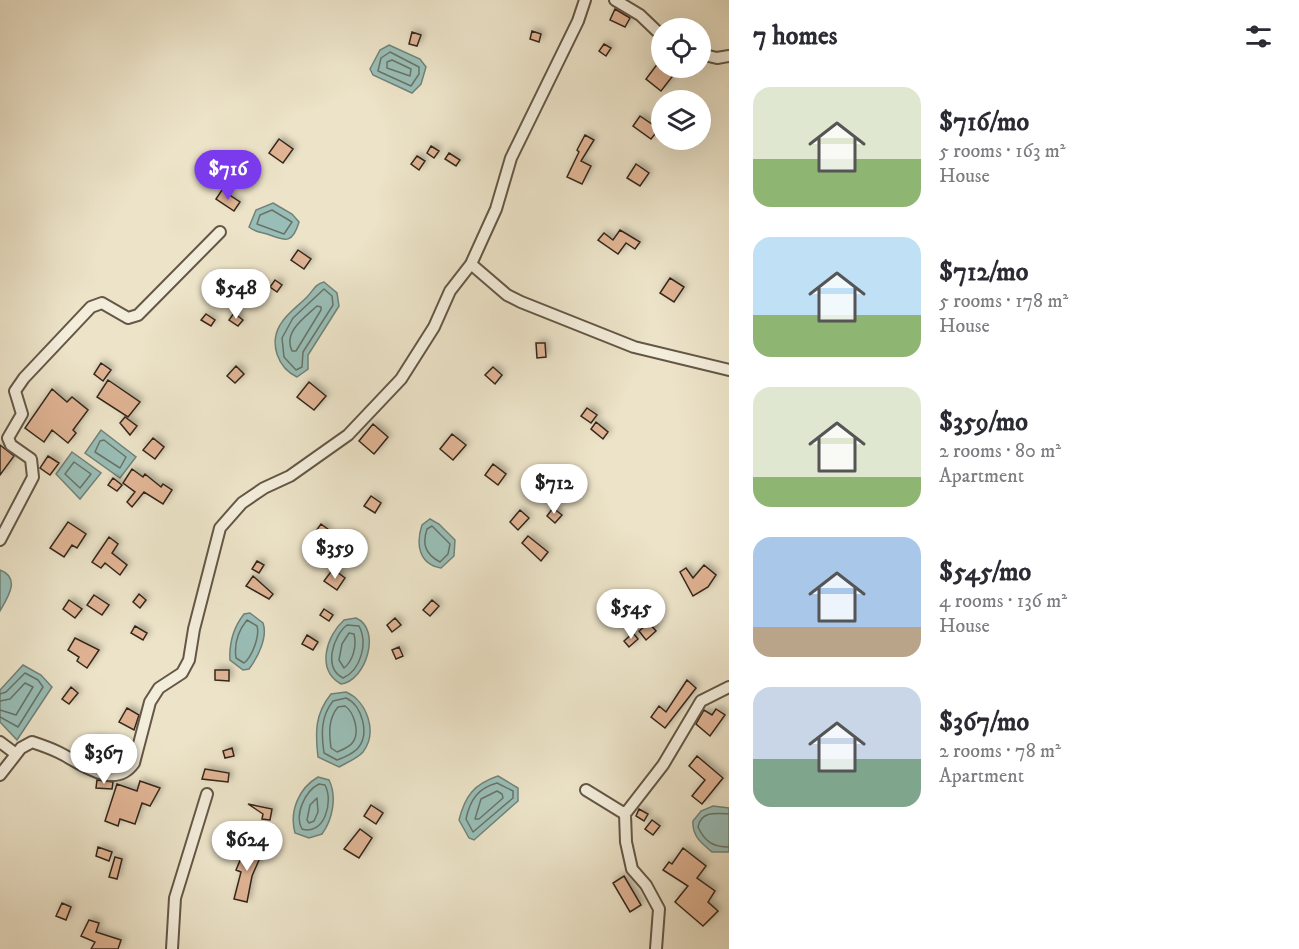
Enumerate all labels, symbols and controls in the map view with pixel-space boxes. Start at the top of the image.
map controls [651,18,711,150]
button: locate [651,18,711,78]
text: 7 homes [753,20,837,53]
icon: filters [1242,20,1275,53]
button: layers [651,90,711,150]
text: $716/mo [939,106,1029,139]
icon: home [801,111,873,183]
text: 5 rooms · 163 m² [939,139,1066,164]
pin: $716 [192,150,264,201]
text: $716 [208,157,248,182]
text: House [939,164,990,189]
text: $712/mo [939,256,1028,289]
icon: home [801,261,873,333]
pin: $548 [200,269,272,320]
text: $548 [215,276,257,301]
text: 5 rooms · 178 m² [939,289,1068,314]
text: House [939,314,990,339]
text: $359/mo [939,406,1028,439]
icon: home [801,411,873,483]
text: 2 rooms · 80 m² [939,439,1061,464]
pin: $712 [518,464,590,515]
text: Apartment [939,464,1024,489]
text: $712 [535,471,573,496]
pin: $359 [299,529,371,580]
text: $359 [316,536,354,561]
text: $545/mo [939,556,1031,589]
icon: home [801,561,873,633]
pin: $545 [595,589,667,640]
text: 4 rooms · 136 m² [939,589,1067,614]
text: $545 [610,596,652,621]
text: House [939,614,990,639]
text: $367/mo [939,706,1029,739]
icon: home [801,711,873,783]
pin: $367 [68,734,140,785]
text: 2 rooms · 78 m² [939,739,1061,764]
text: $367 [84,741,124,766]
text: Apartment [939,764,1024,789]
pin: $624 [211,821,283,872]
text: $624 [226,828,268,853]

